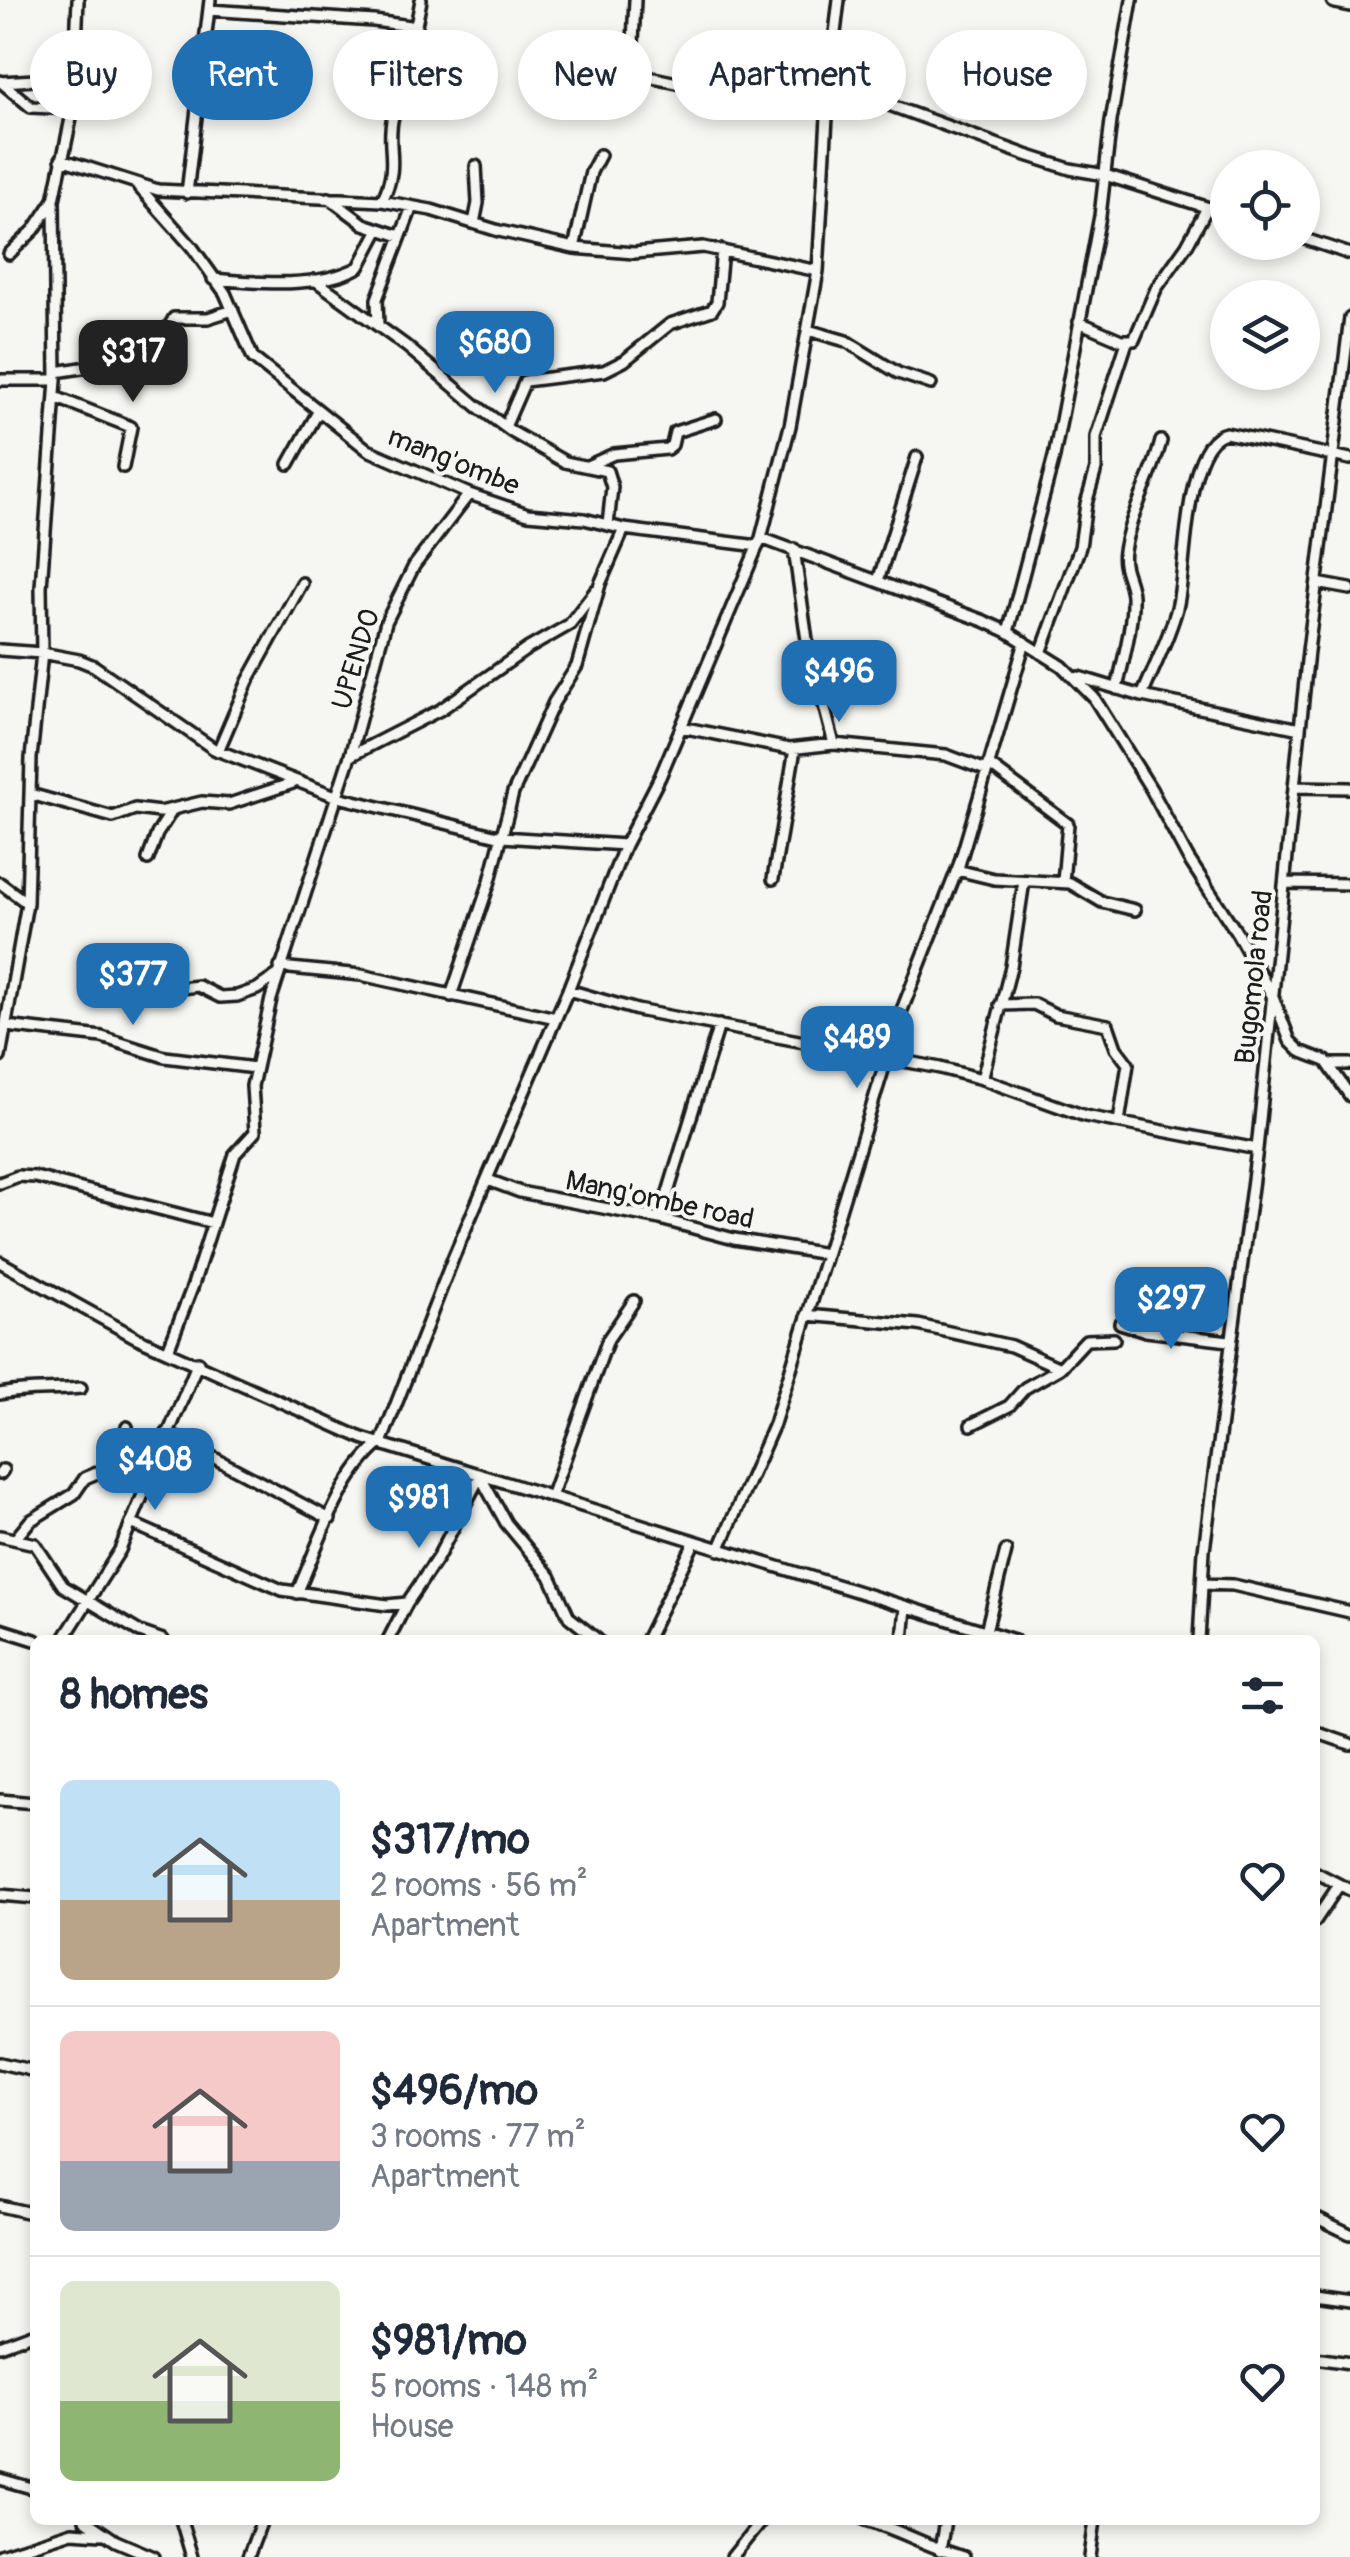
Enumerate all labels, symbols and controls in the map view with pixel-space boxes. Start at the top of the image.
chip: Buy [30,30,152,120]
chip: Rent [172,30,313,120]
chip: Filters [333,30,498,120]
chip: New [518,30,652,120]
chip: Apartment [672,30,906,120]
chip: House [926,30,1087,120]
map controls [1210,150,1320,390]
button: locate [1210,150,1320,260]
button: layers [1210,280,1320,390]
pin: $680 [436,311,554,396]
pin: $317 [74,320,192,405]
text: $680 [458,323,532,363]
text: $317 [101,332,165,372]
street label: mang'ombe [382,419,525,504]
street label: UPENDO [325,605,388,714]
pin: $496 [780,640,898,725]
text: $496 [803,652,875,692]
street label: Bugomola road [1228,888,1281,1066]
pin: $377 [74,943,192,1028]
text: $377 [98,955,168,995]
pin: $489 [798,1006,916,1091]
text: $489 [823,1018,891,1058]
street label: Mang'ombe road [562,1163,757,1238]
pin: $297 [1112,1267,1230,1352]
text: $297 [1137,1279,1205,1319]
pin: $408 [96,1428,214,1513]
text: $408 [118,1440,192,1480]
pin: $981 [360,1466,478,1551]
text: $981 [388,1478,450,1518]
icon: filters [1235,1668,1290,1723]
text: 8 homes [60,1669,208,1721]
text: $317/mo [370,1814,530,1866]
icon: home [140,1820,260,1940]
icon: heart [1235,1853,1290,1908]
text: 2 rooms · 56 m² [370,1866,588,1906]
text: Apartment [370,1906,519,1946]
text: $496/mo [370,2065,538,2117]
icon: home [140,2071,260,2191]
icon: heart [1235,2104,1290,2159]
text: 3 rooms · 77 m² [370,2117,586,2157]
text: Apartment [370,2157,519,2197]
text: $981/mo [370,2315,527,2367]
icon: home [140,2321,260,2441]
icon: heart [1235,2354,1290,2409]
text: 5 rooms · 148 m² [370,2367,598,2407]
text: House [370,2407,454,2447]

